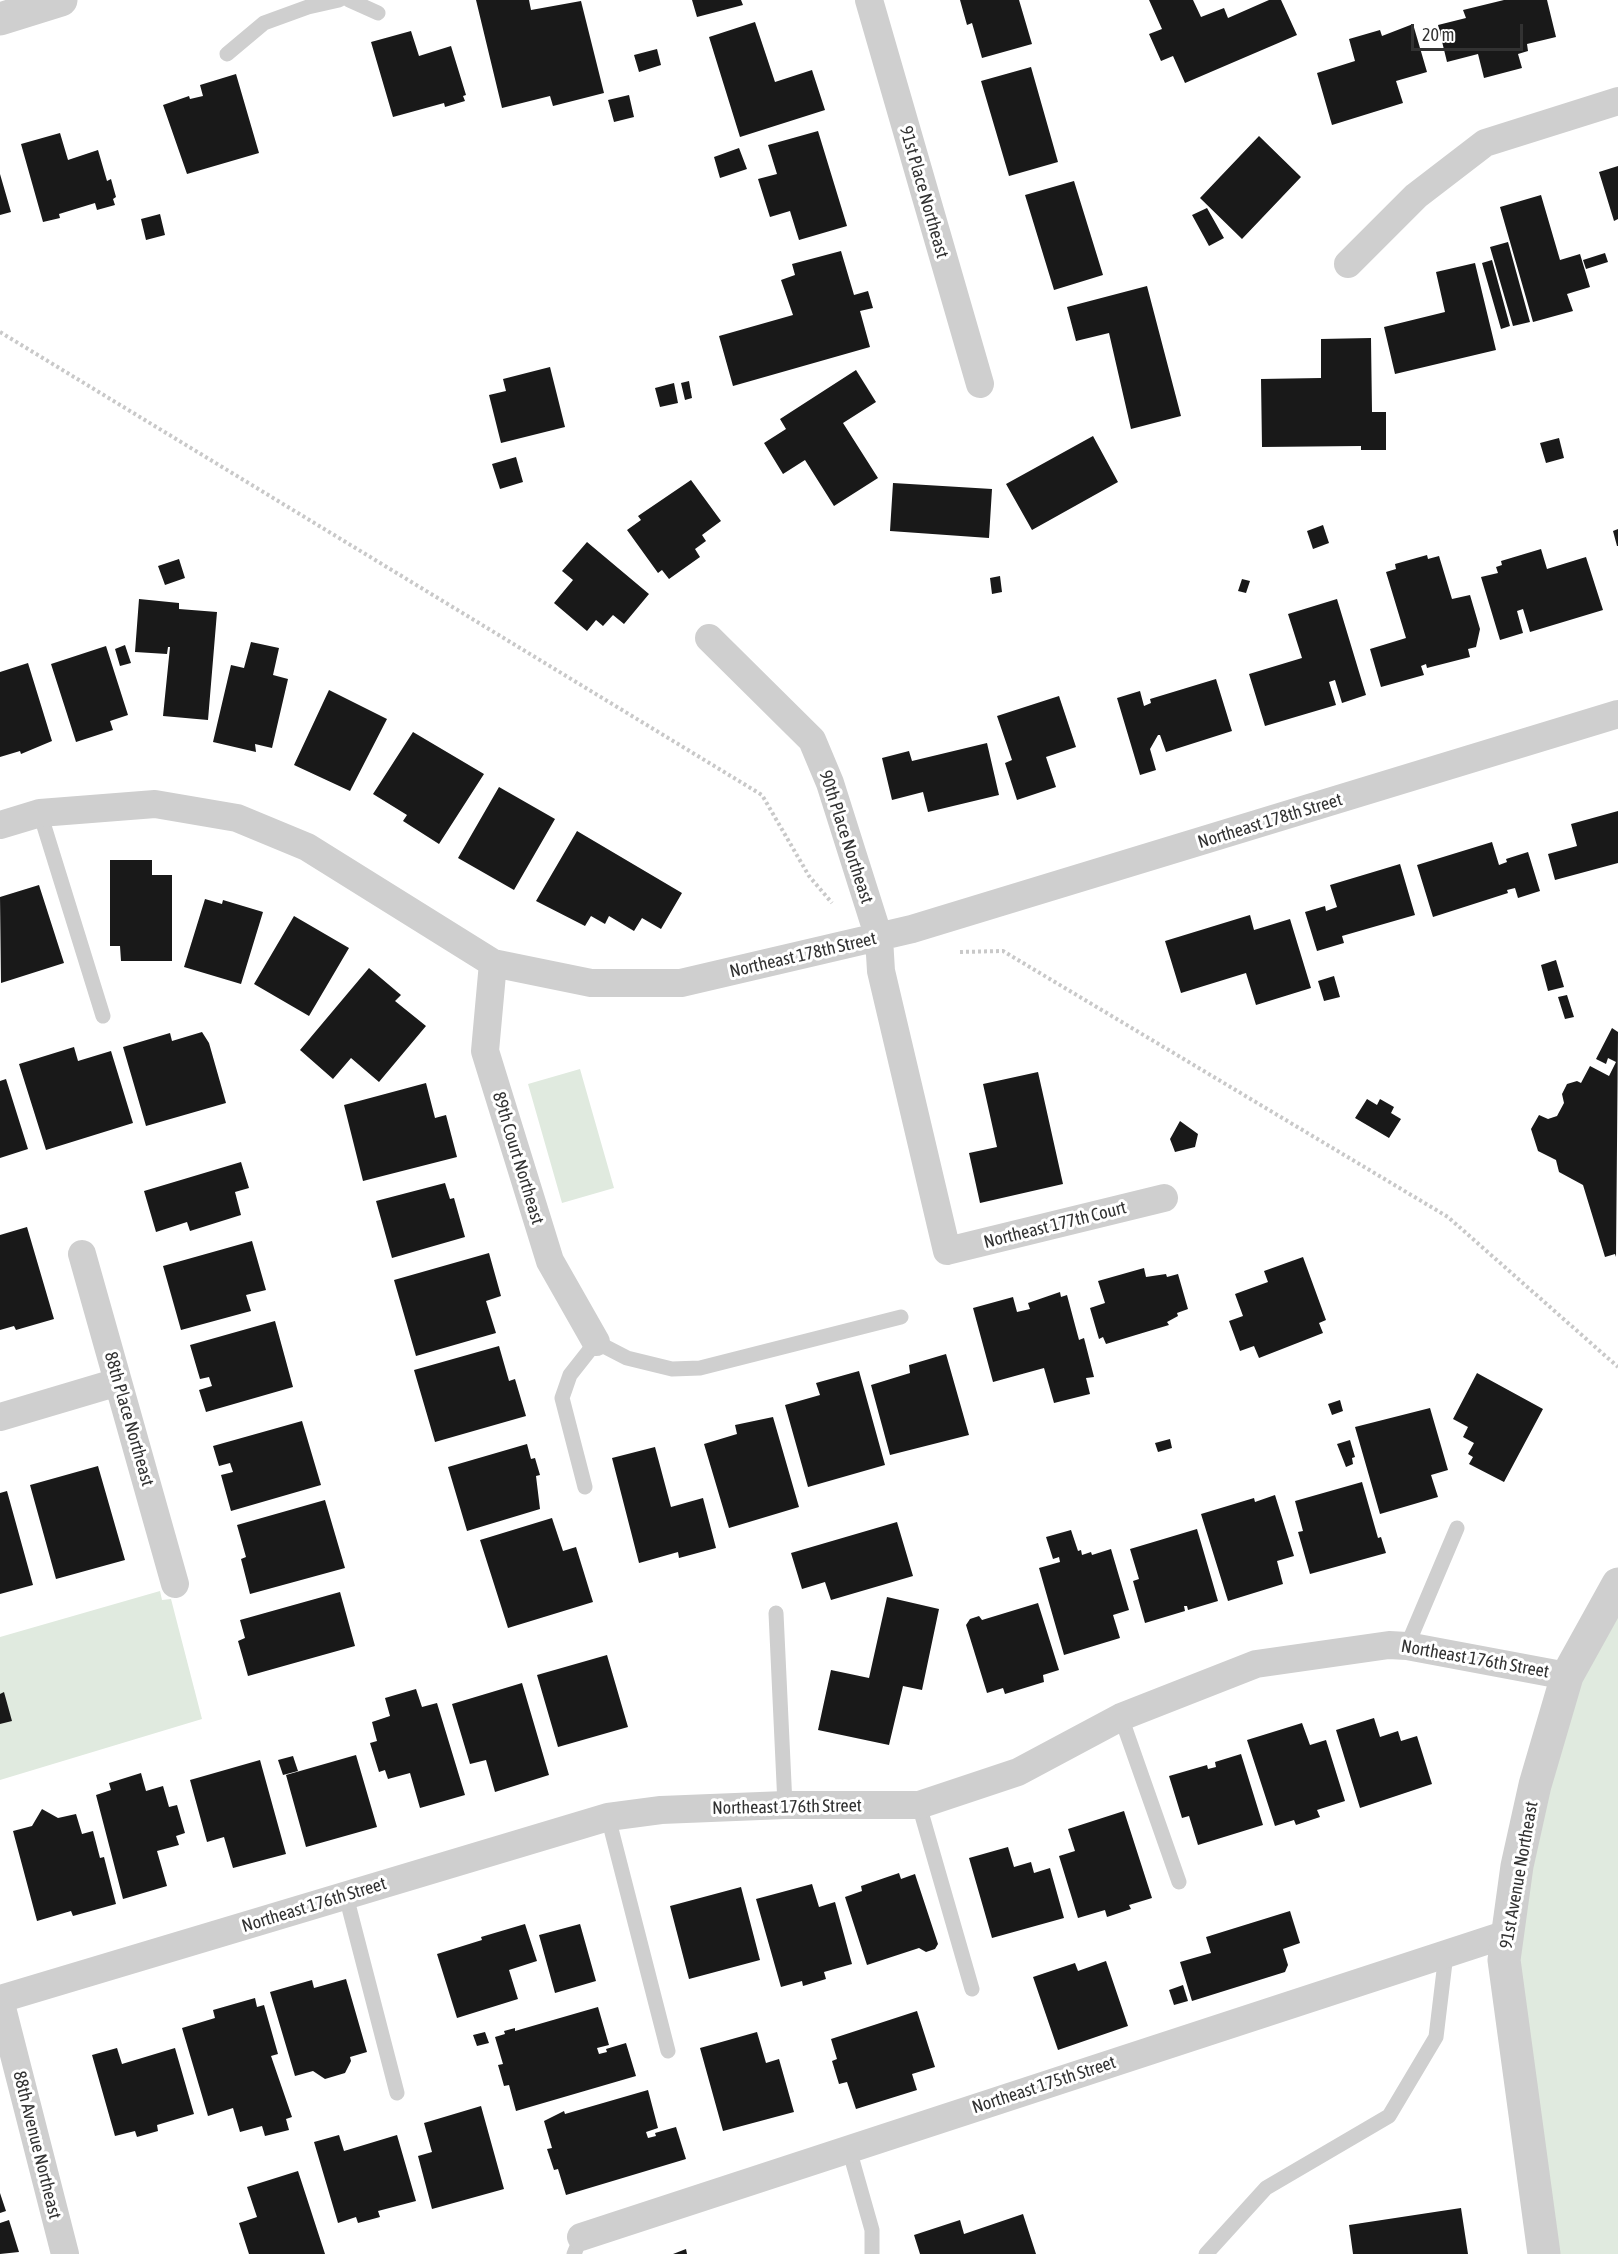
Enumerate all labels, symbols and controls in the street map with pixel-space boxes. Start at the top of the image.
scale bar [1414,12,1526,50]
text: 20 m [1422,24,1454,45]
street label: 91st Place Northeast [895,123,953,261]
street label: 90th Place Northeast [814,768,878,906]
street label: Northeast 178th Street [1195,789,1345,853]
street label: Northeast 178th Street [728,928,878,982]
street label: 89th Court Northeast [488,1089,548,1227]
street label: Northeast 177th Court [982,1197,1128,1253]
street label: 88th Place Northeast [99,1349,159,1489]
street label: Northeast 176th Street [1399,1635,1551,1683]
street label: Northeast 176th Street [712,1795,862,1819]
street label: 91st Avenue Northeast [1495,1800,1543,1950]
street label: Northeast 176th Street [239,1873,389,1937]
street label: Northeast 175th Street [969,2052,1119,2118]
street label: 88th Avenue Northeast [8,2069,66,2221]

